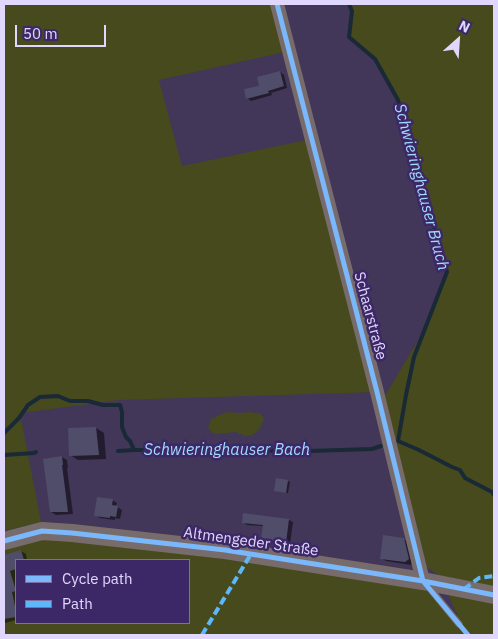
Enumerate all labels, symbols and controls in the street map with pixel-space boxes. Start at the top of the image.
scale bar [18,15,109,47]
north arrow [433,15,483,65]
text: N [456,16,473,37]
text: 50 m [23,24,58,43]
water label: Schwieringhauser Bruch [389,102,453,272]
street label: Schaarstraße [350,270,390,362]
water label: Schwieringhauser Bach [144,440,310,460]
street label: Altmengeder Straße [182,524,320,560]
legend [15,559,190,624]
text: Cycle path [62,569,133,588]
text: Path [62,594,93,613]

